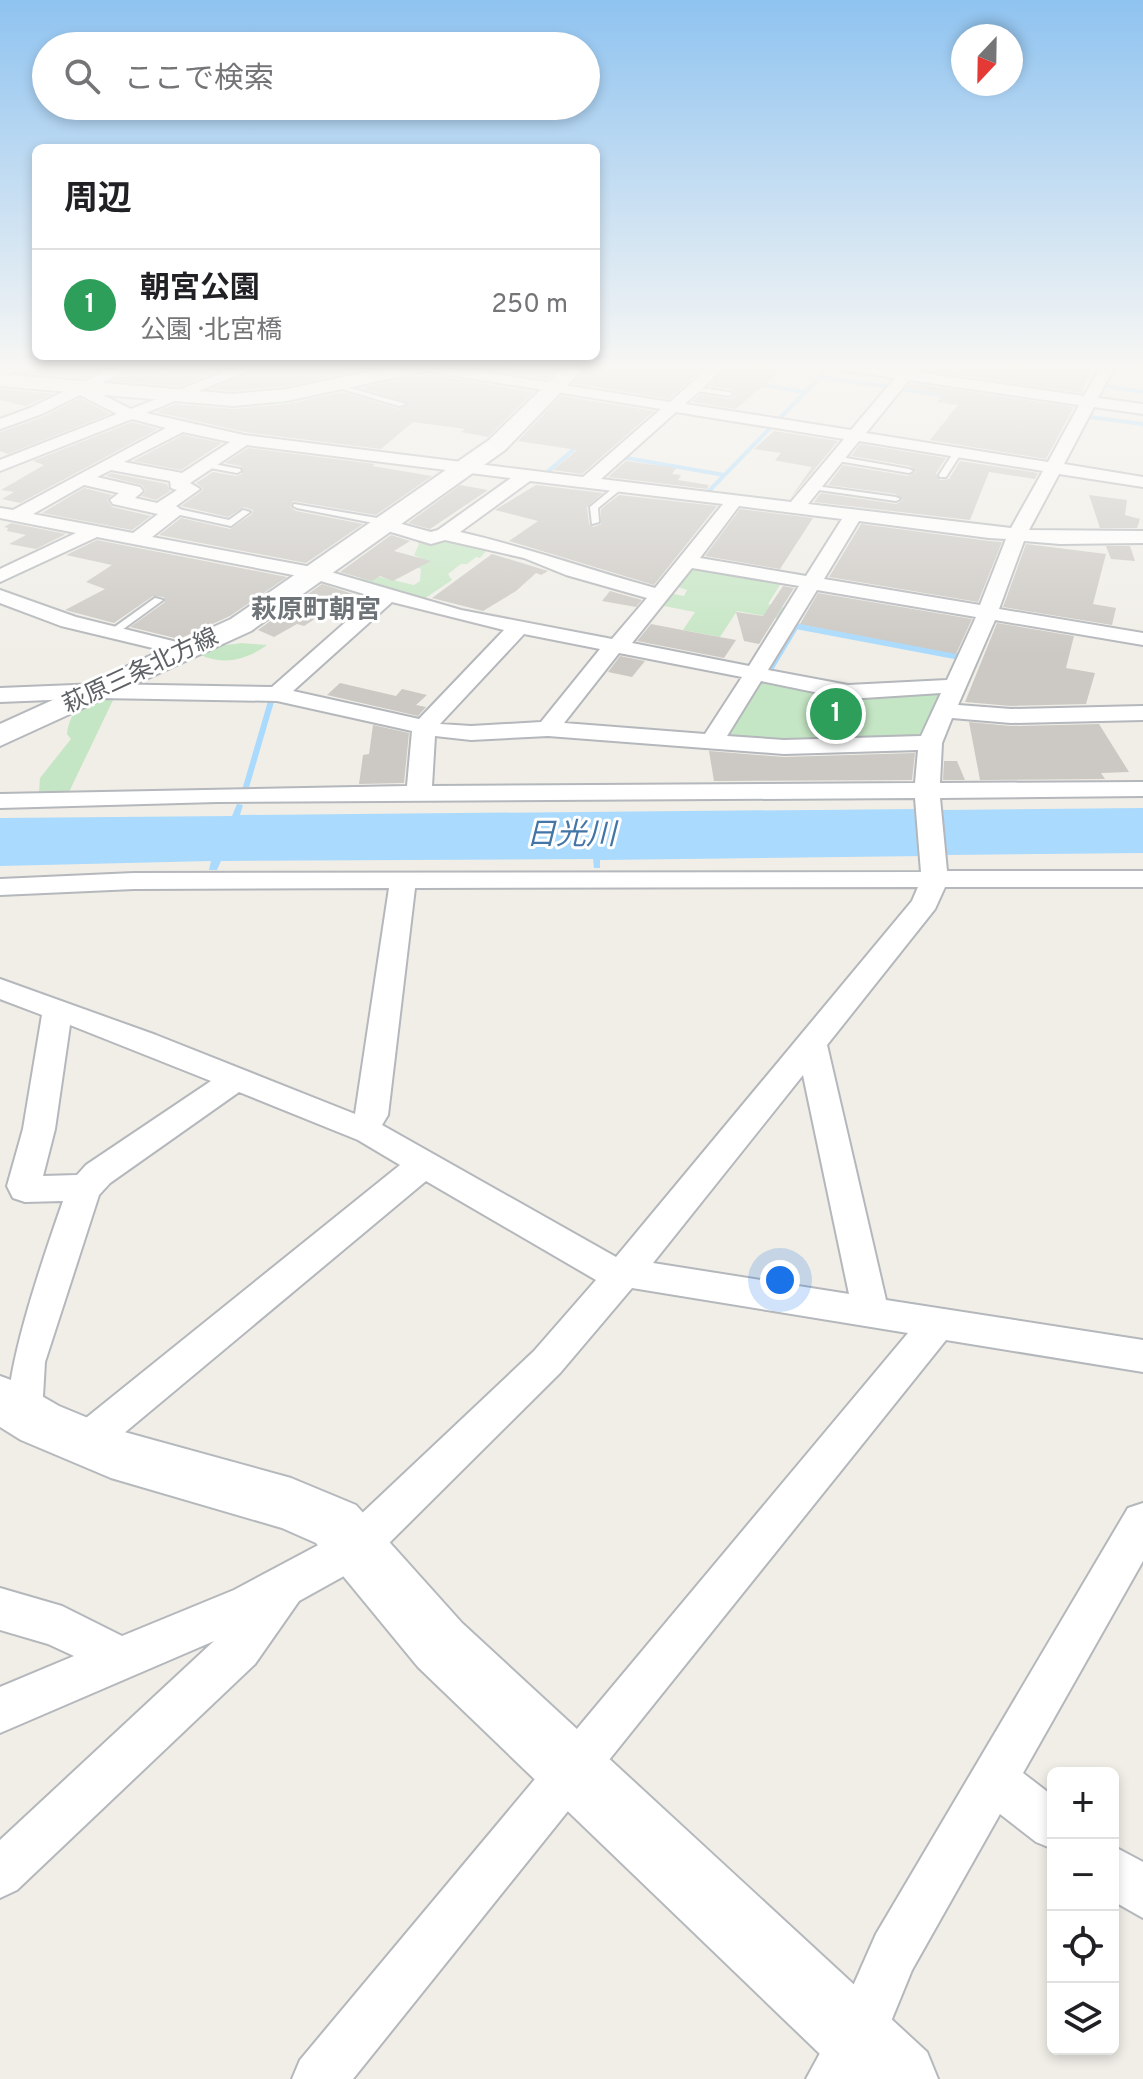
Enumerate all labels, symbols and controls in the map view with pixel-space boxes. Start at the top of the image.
north arrow [951,24,1023,96]
search box [32,32,600,120]
icon: search [60,54,104,98]
text: ここで検索 [124,62,274,99]
text: 周辺 [64,179,132,222]
text: 朝宮公園 [140,271,260,308]
text: 1 [85,289,95,322]
text: 250 m [491,289,568,322]
text: 公園 · 北宮橋 [140,315,282,348]
district label: 萩原町朝宮 [251,595,381,628]
street label: 萩原三条北方線 [59,623,223,721]
pin: 1 [810,684,862,744]
water label: 日光川 [526,818,619,855]
your location [760,1260,800,1300]
map controls [1047,1767,1119,2055]
button: + [1047,1767,1119,1839]
button: − [1047,1839,1119,1911]
button: locate [1047,1911,1119,1983]
button: layers [1047,1983,1119,2055]

